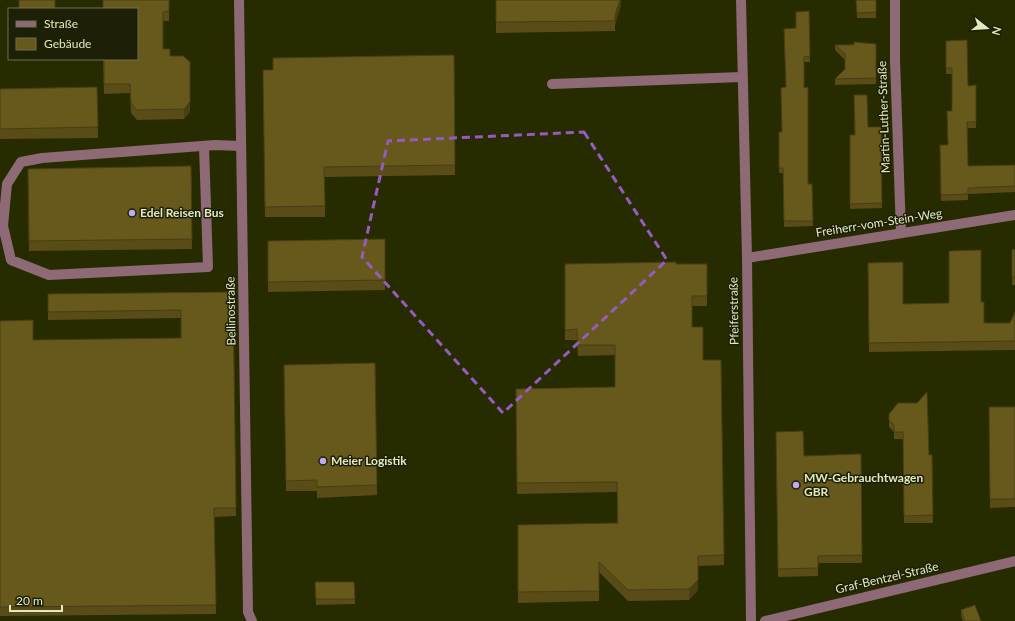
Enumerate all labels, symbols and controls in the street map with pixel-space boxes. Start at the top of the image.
legend [8,8,138,60]
north arrow [967,8,1007,48]
text: Straße [44,16,78,31]
text: N [990,25,1004,37]
text: Gebäude [44,36,91,51]
street label: Martin-Luther-Straße [874,61,893,173]
place label: Edel Reisen Bus [140,205,224,220]
street label: Freiherr-vom-Stein-Weg [815,205,943,240]
marker: Edel Reisen Bus [127,208,137,218]
street label: Bellinostraße [222,276,239,346]
street label: Pfeiferstraße [725,277,742,345]
place label: Meier Logistik [331,453,407,468]
marker: Meier Logistik [318,456,328,466]
place label: MW-Gebrauchtwagen GBR [804,470,924,499]
marker: MW-Gebrauchtwagen GBR [791,480,801,490]
street label: Graf-Bentzel-Straße [834,558,940,597]
scale bar [10,587,62,613]
text: 20 m [16,593,43,608]

